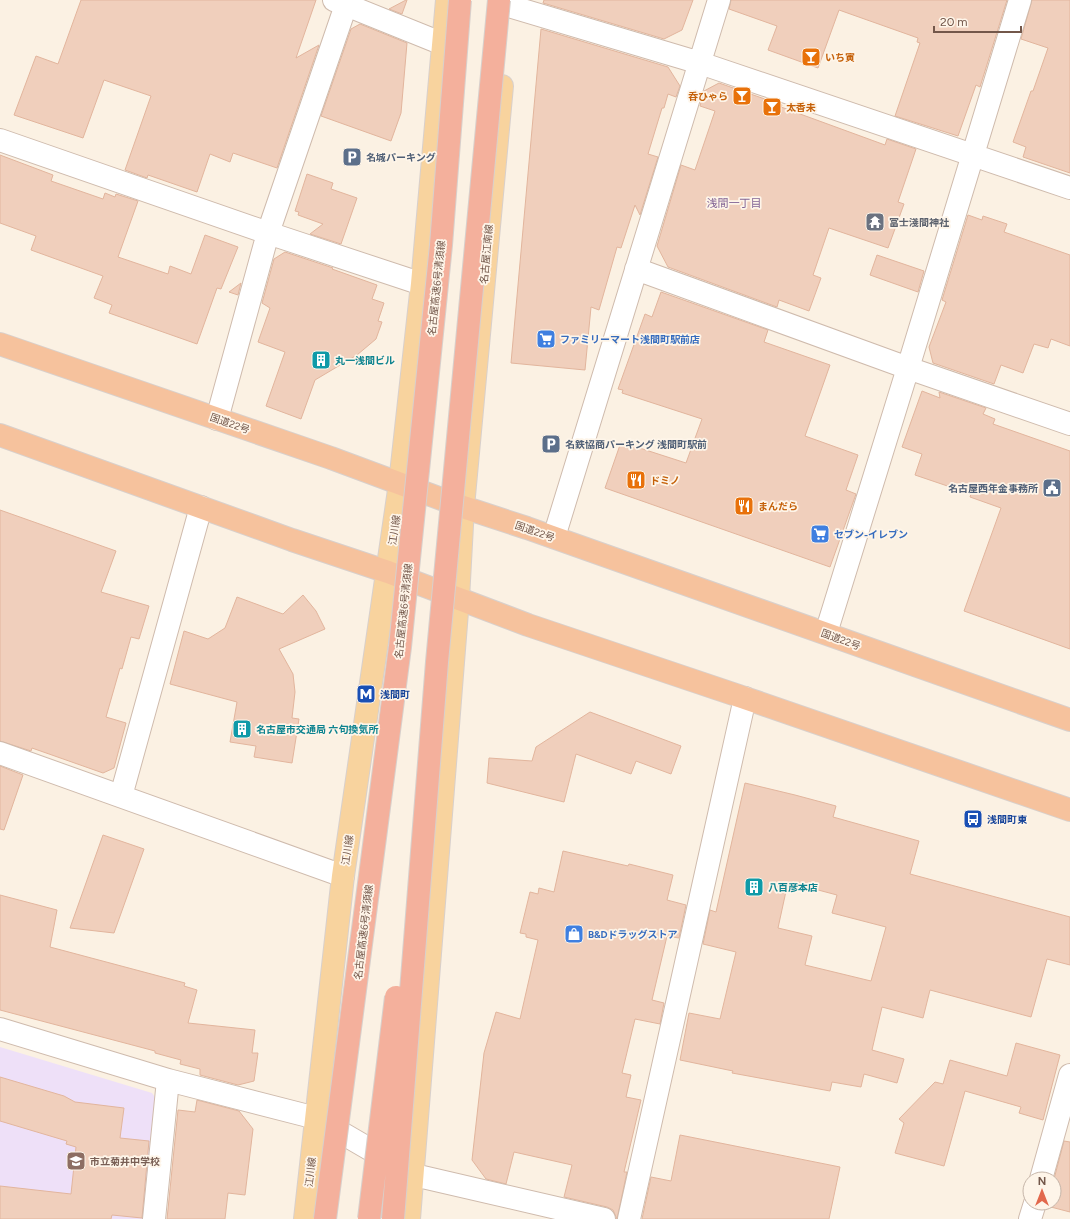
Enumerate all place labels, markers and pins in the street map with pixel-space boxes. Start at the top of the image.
bar icon: いち寅 [800,46,822,68]
place label: いち寅 [825,51,855,64]
bar icon: 呑ひゃら [731,85,753,107]
place label: 呑ひゃら [688,90,728,103]
bar icon: 太香未 [761,96,783,118]
place label: 太香未 [786,101,816,114]
parking icon: 名城パーキング [341,146,363,168]
place label: 名城パーキング [366,151,436,164]
temple icon: 冨士淺間神社 [864,211,886,233]
place label: 冨士淺間神社 [889,216,950,229]
supermarket icon: ファミリーマート浅間町駅前店 [535,328,557,350]
place label: ファミリーマート浅間町駅前店 [560,333,700,346]
building icon: 丸一浅間ビル [310,349,332,371]
place label: 丸一浅間ビル [335,354,395,367]
parking icon: 名鉄協商パーキング 浅間町駅前 [540,433,562,455]
place label: 名鉄協商パーキング 浅間町駅前 [565,438,707,451]
restaurant icon: ドミノ [625,469,647,491]
place label: ドミノ [650,474,680,487]
public building icon: 名古屋西年金事務所 [1041,477,1063,499]
place label: 名古屋西年金事務所 [948,482,1038,495]
restaurant icon: まんだら [733,495,755,517]
place label: まんだら [758,500,798,513]
supermarket icon: セブン-イレブン [809,523,831,545]
place label: セブン-イレブン [834,528,908,541]
metro station icon: 浅間町 [355,683,377,705]
place label: 浅間町 [380,688,410,701]
building icon: 名古屋市交通局 六句換気所 [231,718,253,740]
place label: 名古屋市交通局 六句換気所 [256,723,378,736]
bus stop icon: 浅間町東 [962,808,984,830]
place label: 浅間町東 [987,813,1028,826]
building icon: 八百彦本店 [743,876,765,898]
place label: 八百彦本店 [768,881,818,894]
shop icon: B&Dドラッグストア [563,923,585,945]
place label: B&Dドラッグストア [588,928,678,941]
school or university icon: 市立菊井中学校 [65,1150,87,1172]
place label: 市立菊井中学校 [90,1155,160,1168]

